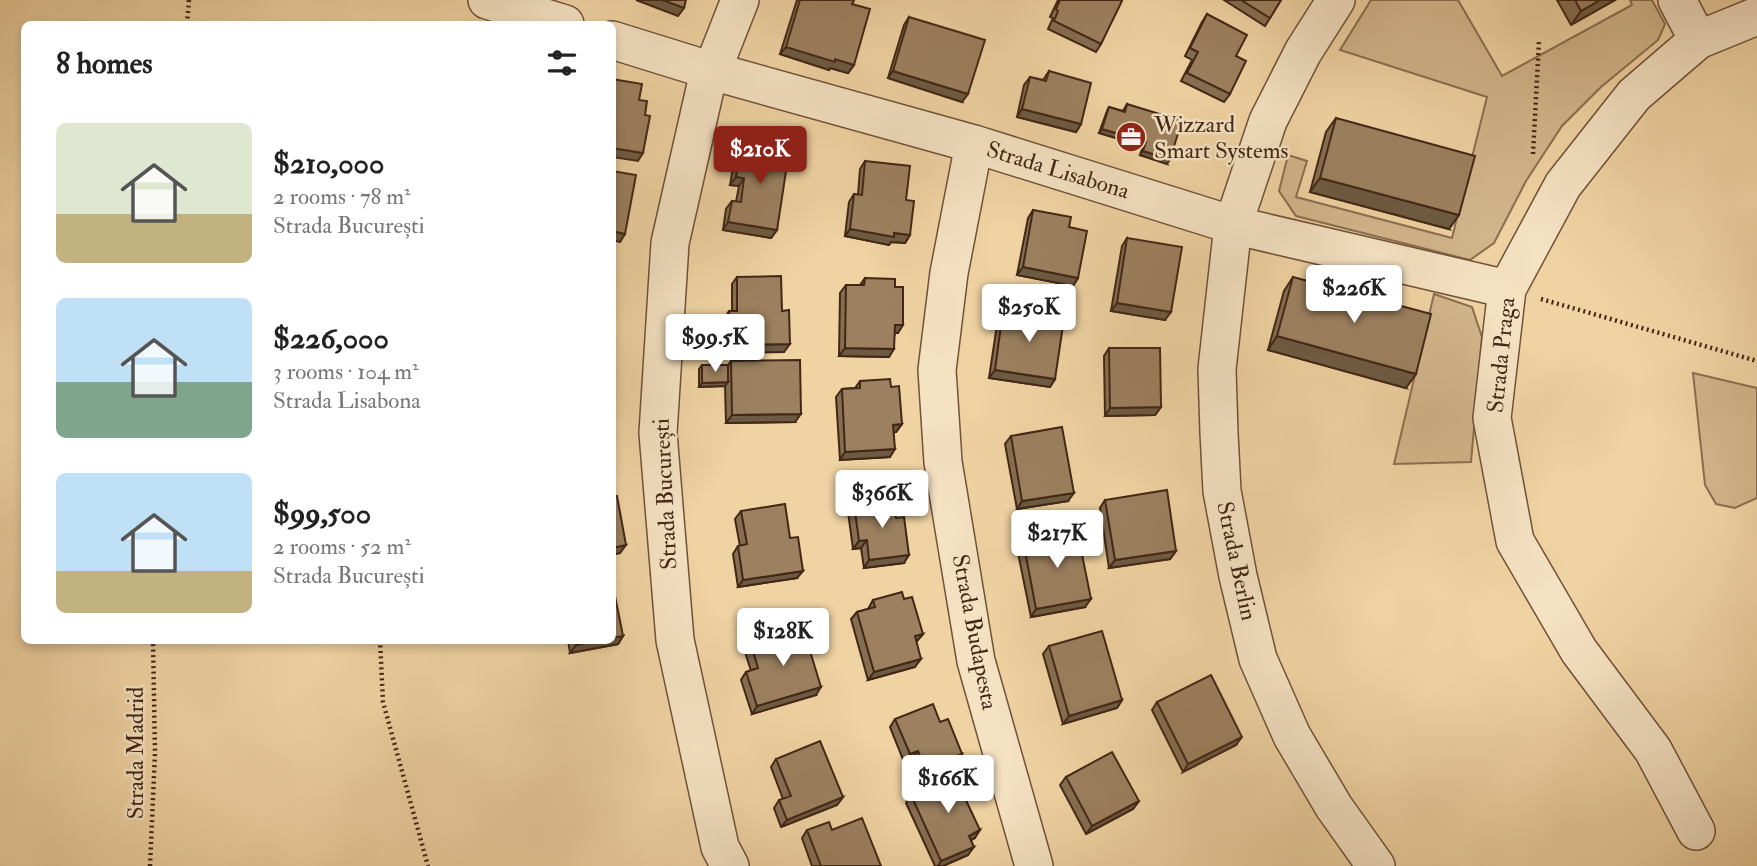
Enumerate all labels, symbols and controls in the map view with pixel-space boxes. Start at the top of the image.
icon: filters [543,44,581,82]
text: 8 homes [56,45,153,82]
place label: Wizzard Smart Systems [1153,110,1289,165]
office icon: Wizzard Smart Systems [1114,120,1148,154]
pin: $210K [711,127,809,186]
text: $210K [730,134,790,163]
street label: Strada Lisabona [983,135,1133,206]
text: $210,000 [273,145,384,182]
icon: home [112,151,196,235]
text: 2 rooms · 78 m² [273,182,411,211]
text: Strada București [273,211,425,240]
pin: $226K [1305,266,1403,325]
text: $226K [1322,273,1386,302]
pin: $250K [980,284,1078,344]
text: $250K [998,292,1060,321]
street label: Strada Praga [1481,295,1522,414]
pin: $99.5K [658,314,772,374]
text: $226,000 [273,320,389,357]
text: $99.5K [682,322,748,351]
icon: home [112,326,196,410]
text: 3 rooms · 104 m² [273,357,419,386]
text: Strada Lisabona [273,386,421,415]
street label: Strada București [647,418,683,570]
pin: $366K [833,470,931,530]
text: $366K [851,478,913,507]
text: $99,500 [273,495,371,532]
street label: Strada Berlin [1210,499,1264,623]
icon: home [112,501,196,585]
pin: $217K [1008,510,1106,570]
text: $217K [1027,518,1087,547]
text: 2 rooms · 52 m² [273,532,411,561]
street label: Strada Budapesta [945,552,1004,713]
text: Strada București [273,561,425,590]
pin: $128K [734,608,832,668]
text: $128K [753,616,813,645]
street label: Strada Madrid [121,687,150,819]
pin: $166K [899,756,997,815]
text: $166K [918,763,978,792]

